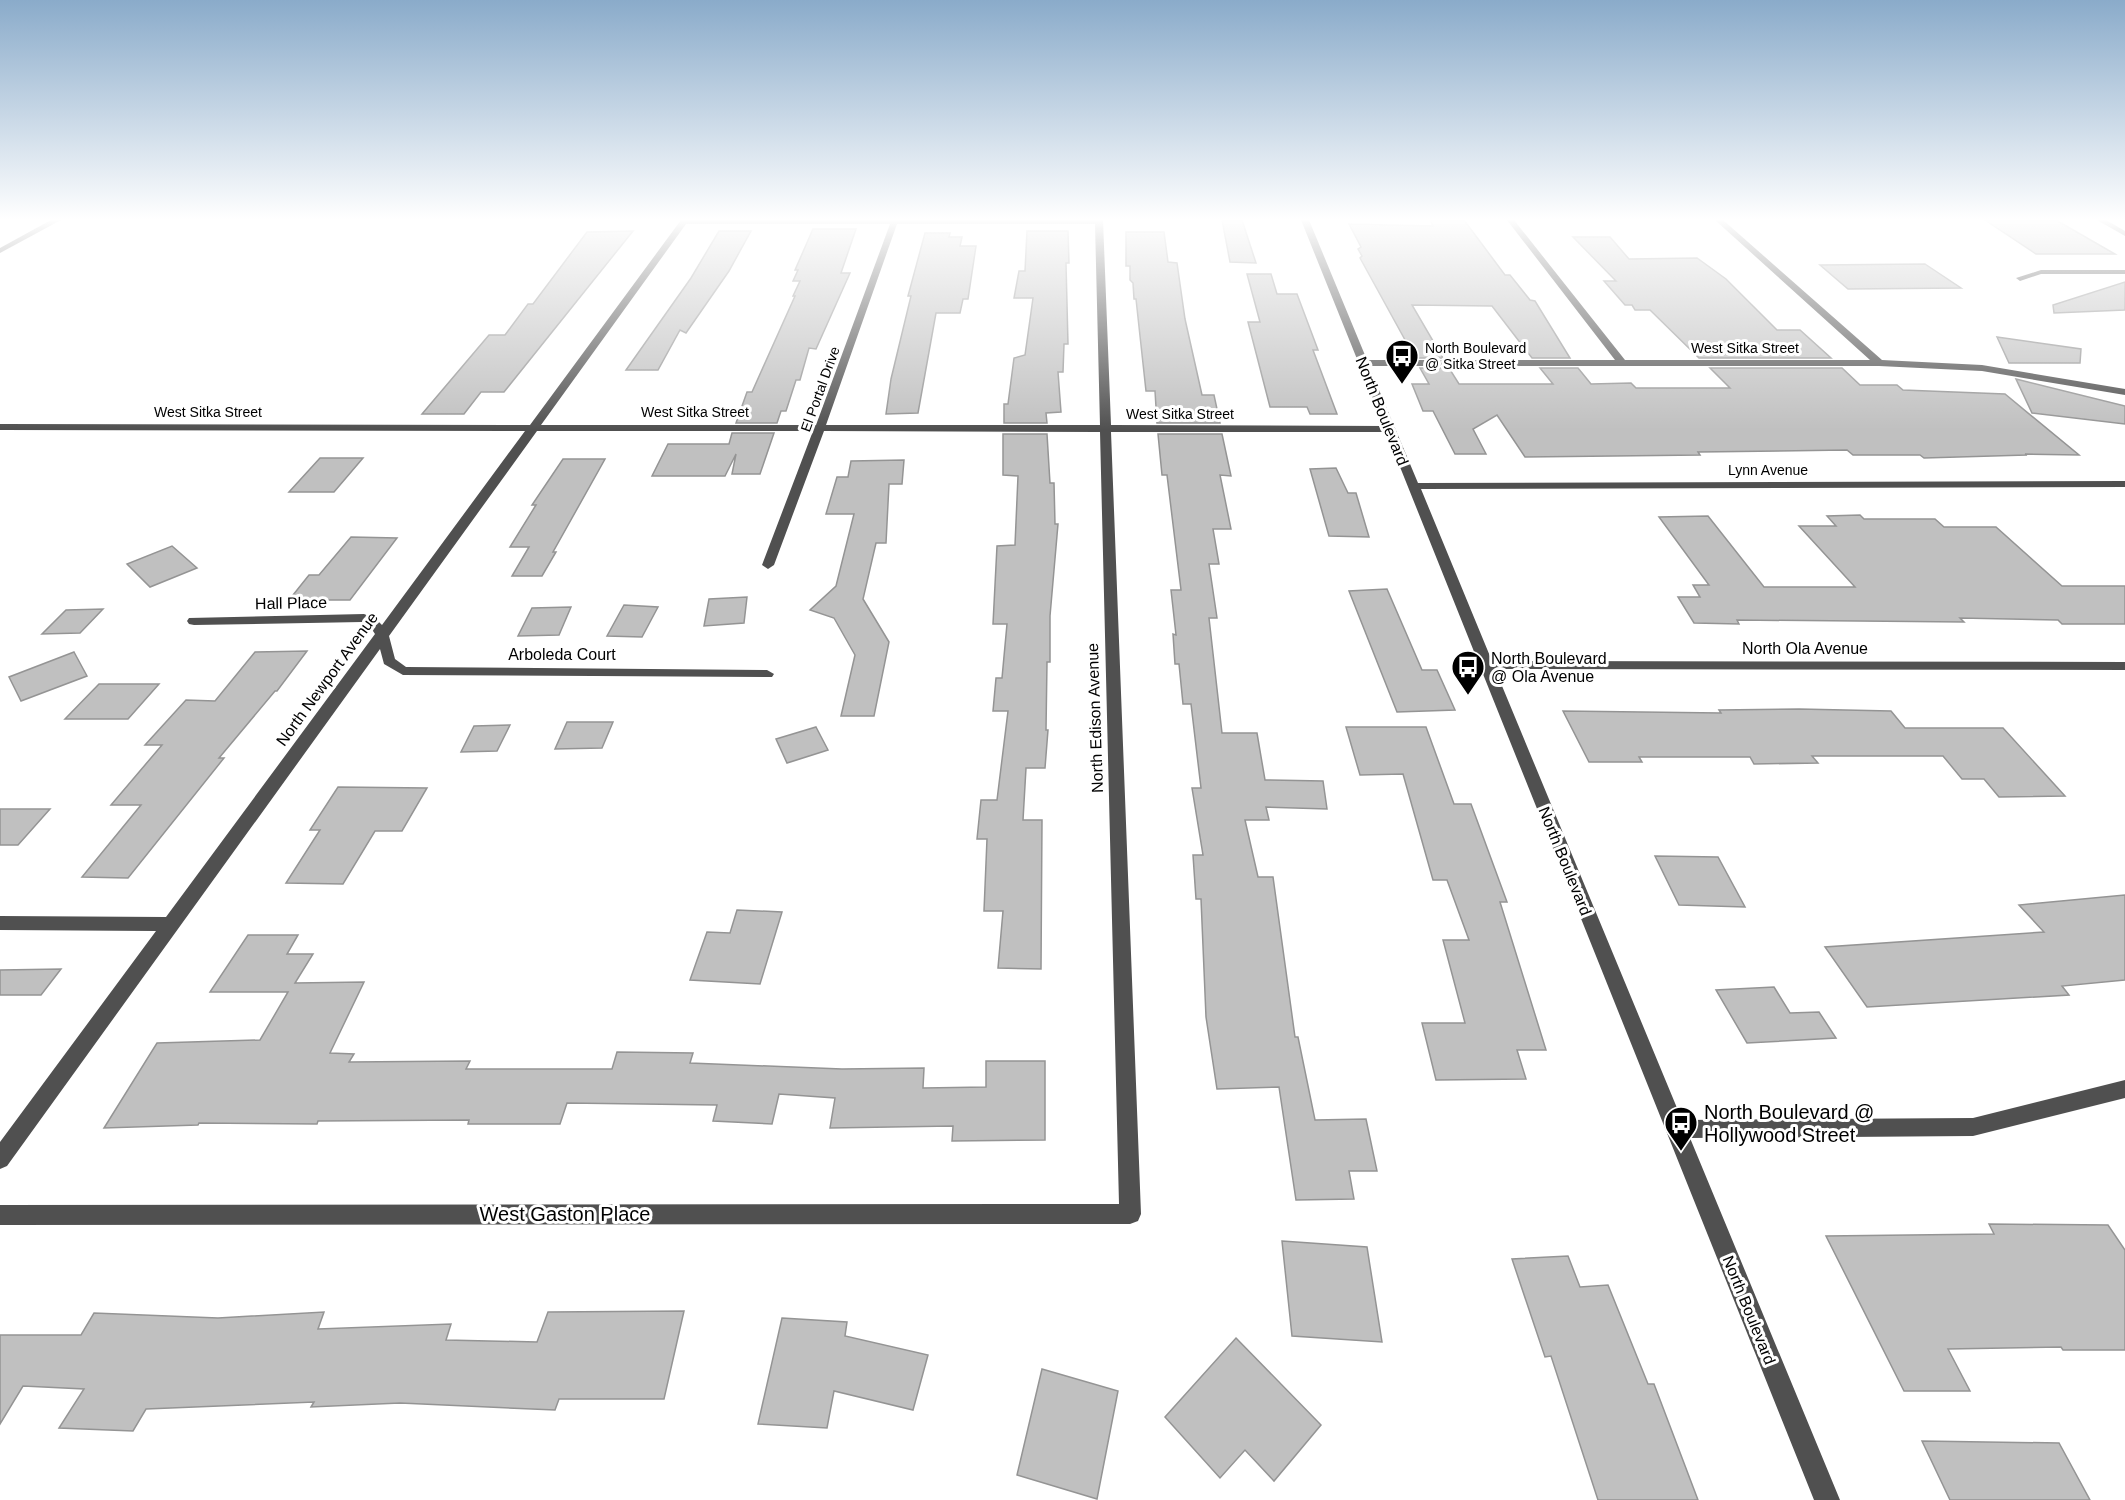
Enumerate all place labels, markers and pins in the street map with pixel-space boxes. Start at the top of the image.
bus stop icon: North Boulevard @ Sitka Street [1384,338,1420,385]
place label: North Boulevard @ Sitka Street [1425,340,1526,372]
bus stop icon: North Boulevard @ Ola Avenue [1450,649,1486,696]
place label: North Boulevard @ Ola Avenue [1491,650,1607,685]
place label: North Boulevard @ Hollywood Street [1704,1101,1874,1146]
bus stop icon: North Boulevard @ Hollywood Street [1663,1105,1699,1152]

